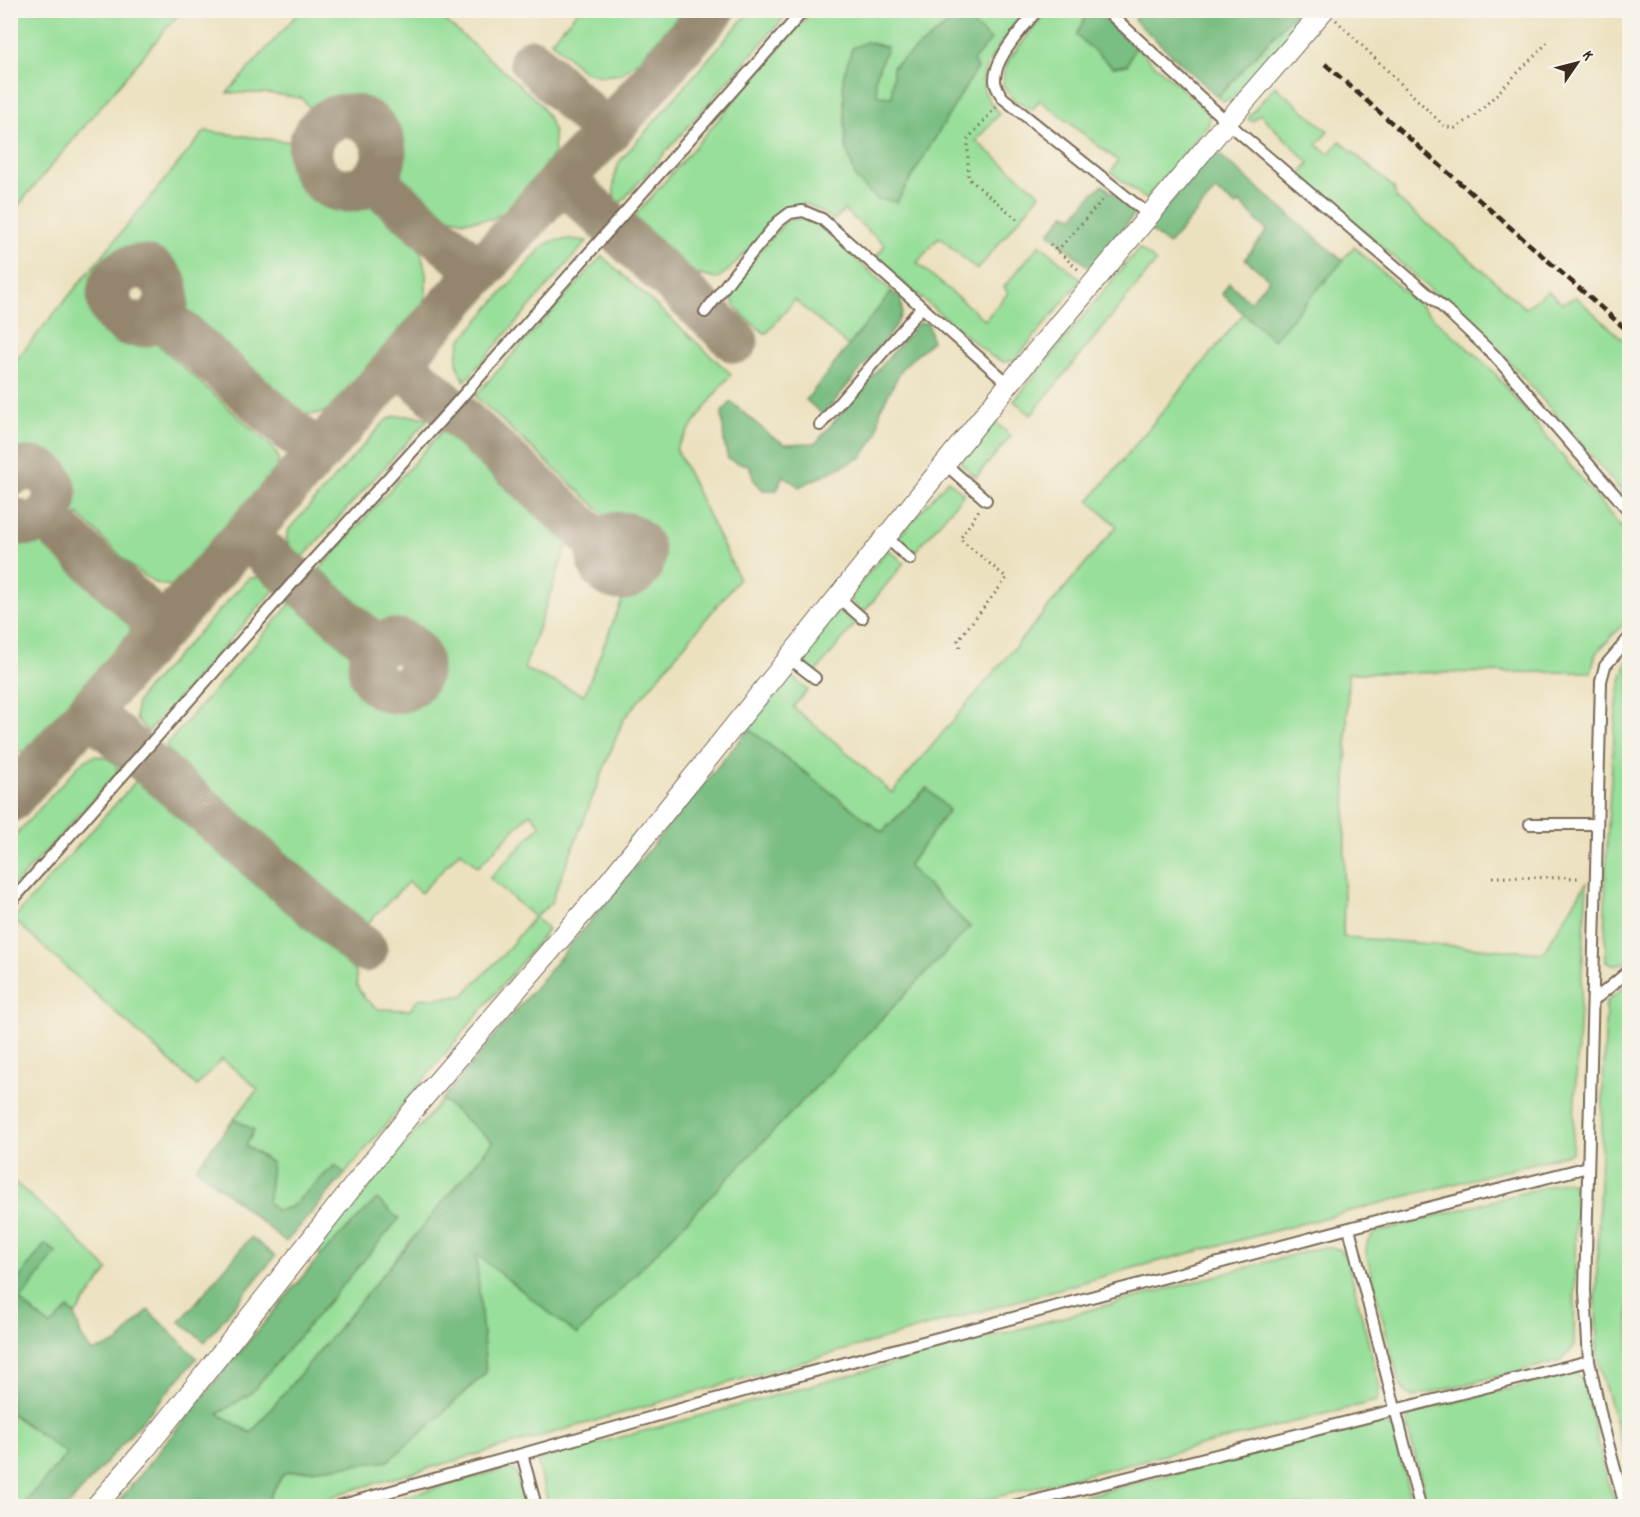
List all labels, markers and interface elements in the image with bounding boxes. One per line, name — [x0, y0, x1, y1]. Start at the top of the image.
north arrow — [1547, 33, 1607, 93]
text: K — [1576, 46, 1599, 66]

